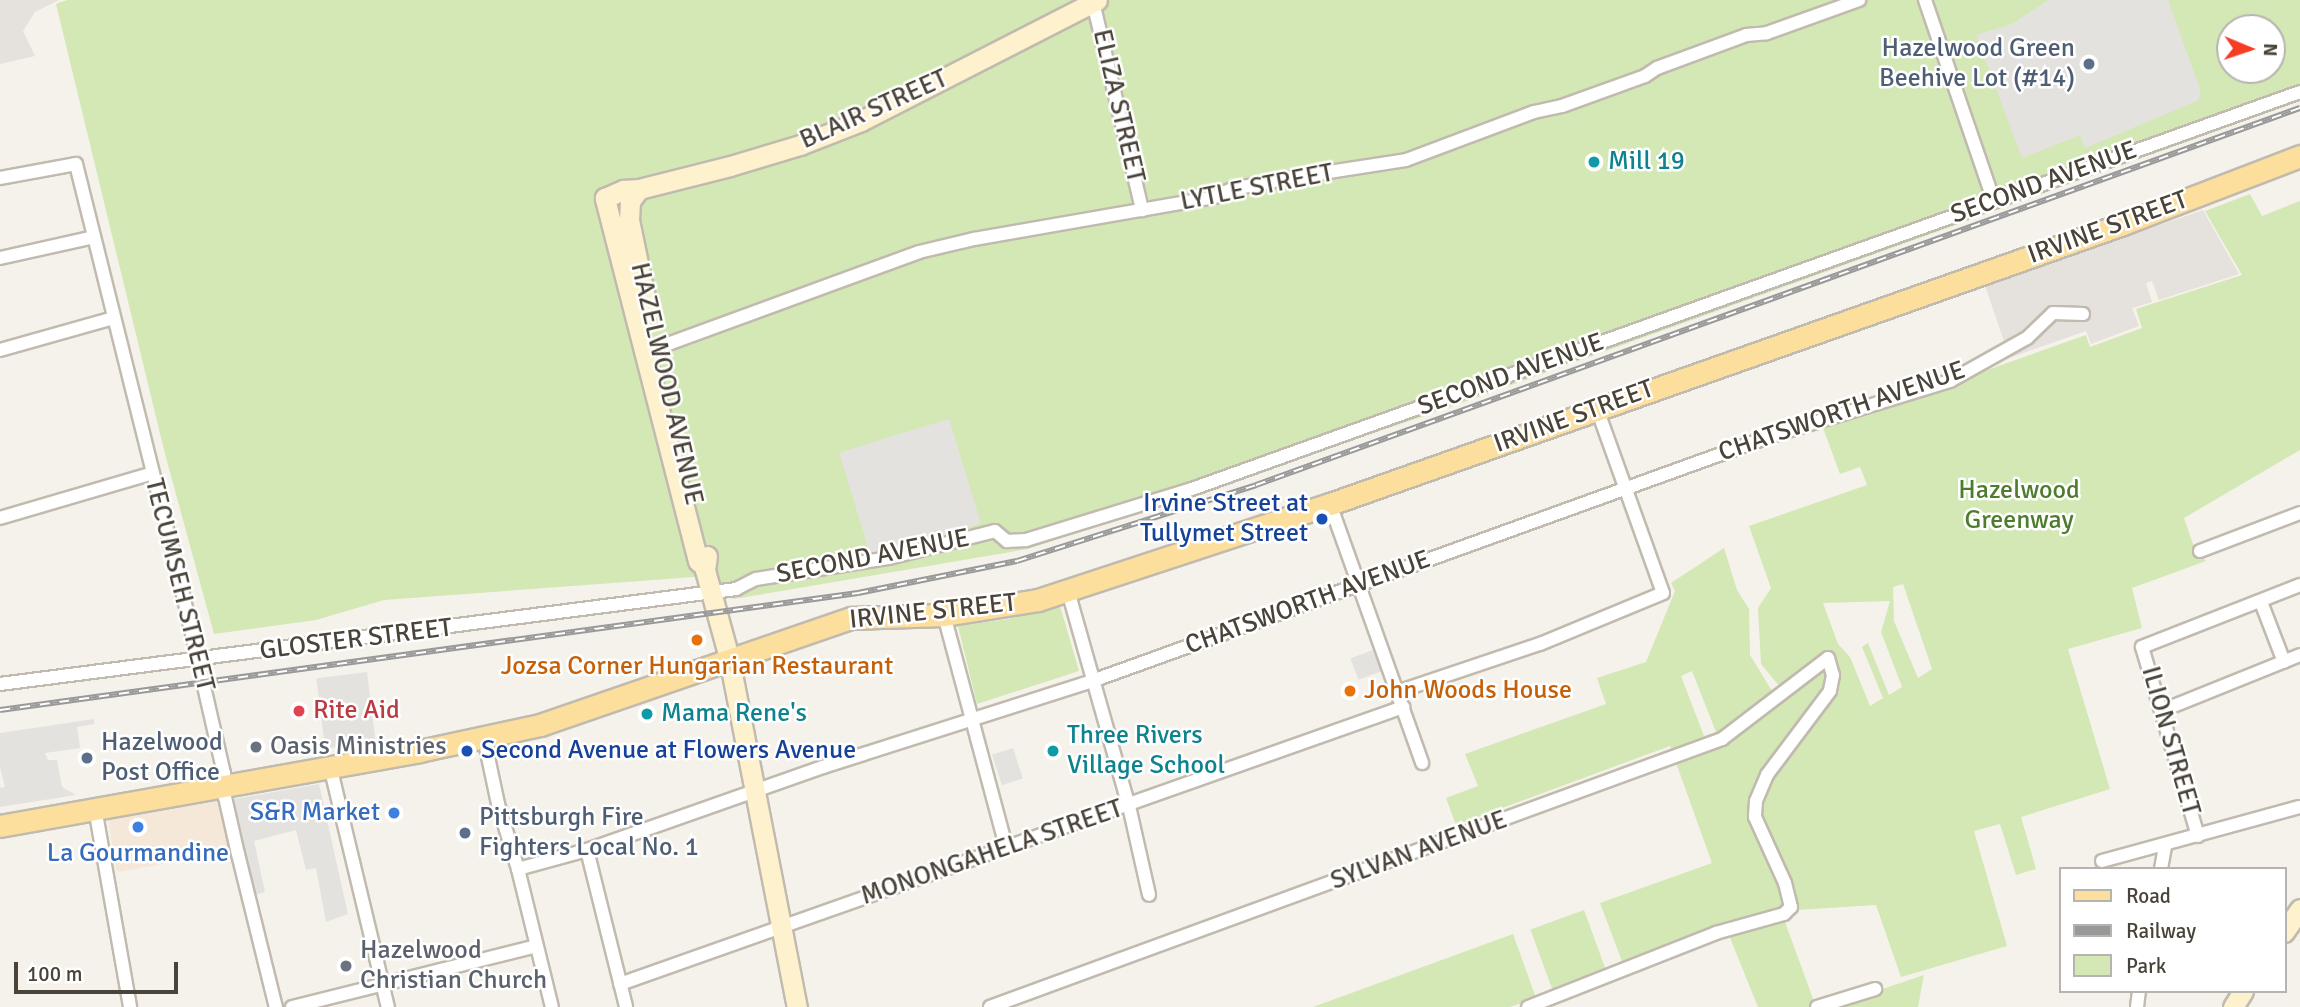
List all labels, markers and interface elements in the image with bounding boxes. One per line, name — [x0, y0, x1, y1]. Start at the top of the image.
north arrow — [2216, 14, 2286, 84]
street label: ELIZA STREET — [1085, 26, 1151, 186]
place label: Hazelwood Green Beehive Lot (#14) — [1879, 33, 2075, 94]
text: N — [2258, 43, 2282, 57]
marker: Hazelwood Green Beehive Lot (#14) — [2081, 56, 2097, 72]
street label: BLAIR STREET — [795, 64, 953, 156]
street label: SECOND AVENUE — [1947, 135, 2141, 231]
place label: Mill 19 — [1608, 146, 1685, 178]
marker: Mill 19 — [1586, 154, 1602, 170]
street label: LYTLE STREET — [1178, 158, 1336, 218]
street label: IRVINE STREET — [2024, 185, 2192, 271]
street label: HAZELWOOD AVENUE — [623, 260, 709, 508]
street label: SECOND AVENUE — [1414, 327, 1608, 423]
street label: CHATSWORTH AVENUE — [1715, 355, 1969, 469]
street label: IRVINE STREET — [1490, 374, 1658, 460]
street label: TECUMSEH STREET — [137, 475, 221, 695]
park label: Hazelwood Greenway — [1958, 475, 2080, 536]
place label: Irvine Street at Tullymet Street — [1140, 488, 1308, 550]
marker: Irvine Street at Tullymet Street — [1314, 511, 1330, 527]
street label: SECOND AVENUE — [774, 523, 972, 591]
street label: CHATSWORTH AVENUE — [1181, 544, 1435, 662]
street label: IRVINE STREET — [848, 588, 1018, 636]
street label: GLOSTER STREET — [258, 613, 454, 667]
marker: Jozsa Corner Hungarian Restaurant — [689, 632, 705, 648]
place label: Jozsa Corner Hungarian Restaurant — [501, 651, 893, 683]
street label: ILION STREET — [2134, 663, 2206, 819]
place label: John Woods House — [1364, 675, 1572, 707]
marker: John Woods House — [1342, 683, 1358, 699]
place label: Rite Aid — [313, 695, 400, 727]
place label: Mama Rene's — [661, 698, 807, 730]
marker: Rite Aid — [291, 703, 307, 719]
marker: Mama Rene's — [639, 706, 655, 722]
place label: Three Rivers Village School — [1067, 720, 1225, 782]
place label: Hazelwood Post Office — [101, 727, 223, 788]
place label: Oasis Ministries — [270, 731, 447, 763]
place label: Second Avenue at Flowers Avenue — [481, 735, 856, 767]
marker: Oasis Ministries — [248, 739, 264, 755]
marker: Second Avenue at Flowers Avenue — [459, 743, 475, 759]
marker: Three Rivers Village School — [1045, 743, 1061, 759]
marker: Hazelwood Post Office — [79, 750, 95, 766]
street label: MONONGAHELA STREET — [857, 794, 1127, 912]
place label: S&R Market — [250, 797, 380, 829]
place label: Pittsburgh Fire Fighters Local No. 1 — [479, 802, 699, 864]
marker: S&R Market — [386, 805, 402, 821]
street label: SYLVAN AVENUE — [1327, 805, 1511, 897]
marker: La Gourmandine — [130, 819, 146, 835]
marker: Pittsburgh Fire Fighters Local No. 1 — [457, 825, 473, 841]
place label: La Gourmandine — [47, 838, 229, 870]
legend — [2058, 867, 2286, 993]
text: Road — [2126, 883, 2171, 909]
text: Railway — [2126, 918, 2196, 944]
place label: Hazelwood Christian Church — [360, 935, 547, 996]
scale bar — [18, 948, 182, 992]
text: Park — [2126, 953, 2166, 979]
marker: Hazelwood Christian Church — [338, 958, 354, 974]
text: 100 m — [27, 961, 82, 987]

